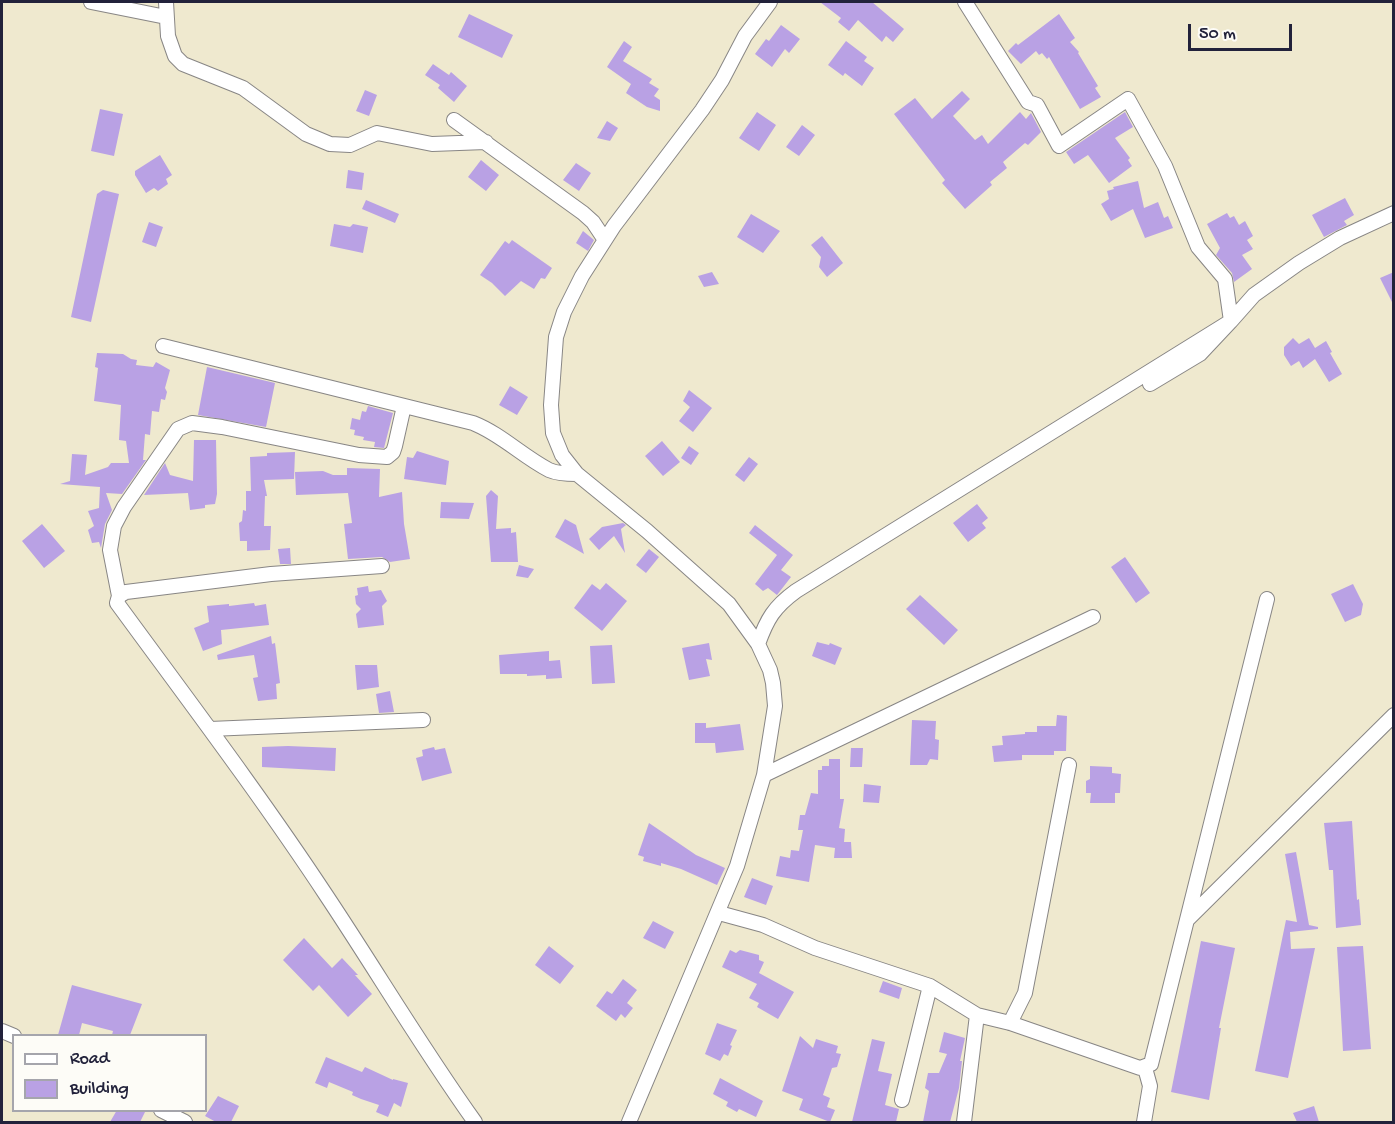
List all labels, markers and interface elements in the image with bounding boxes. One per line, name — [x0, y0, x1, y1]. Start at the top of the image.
scale bar — [1191, 12, 1294, 50]
text: 50 m — [1199, 24, 1236, 45]
legend — [12, 1034, 207, 1112]
text: Road — [70, 1049, 109, 1070]
text: Building — [70, 1079, 129, 1100]

